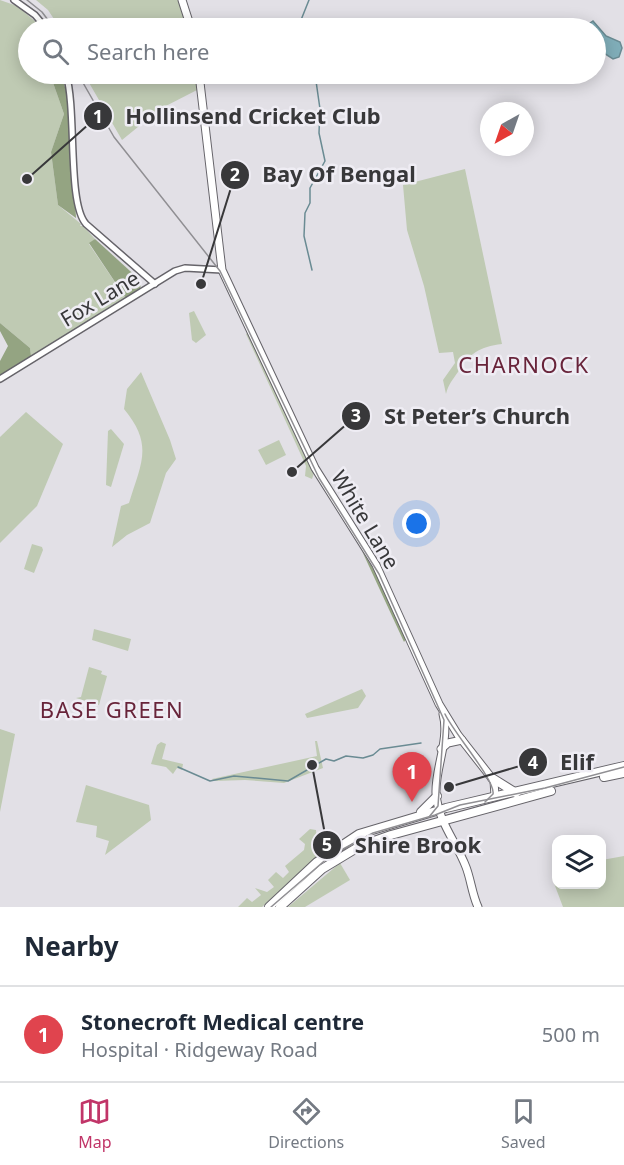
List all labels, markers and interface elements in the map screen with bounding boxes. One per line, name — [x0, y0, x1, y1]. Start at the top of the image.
search box — [18, 18, 606, 84]
icon: search — [39, 35, 72, 68]
text: Search here — [87, 36, 209, 66]
callout: Hollinsend Cricket Club — [83, 96, 393, 136]
text: Hollinsend Cricket Club — [125, 100, 381, 130]
north arrow — [480, 102, 534, 156]
text: 1 — [93, 104, 103, 128]
callout: Bay Of Bengal — [220, 155, 427, 195]
text: Bay Of Bengal — [262, 158, 416, 188]
text: 2 — [230, 162, 240, 186]
street label: Fox Lane — [55, 264, 144, 333]
district label: CHARNOCK — [458, 349, 590, 379]
callout: St Peter’s Church — [341, 396, 582, 436]
text: St Peter’s Church — [384, 400, 570, 430]
text: 3 — [351, 403, 361, 427]
street label: White Lane — [325, 465, 406, 574]
your location — [402, 509, 431, 538]
district label: BASE GREEN — [40, 694, 184, 724]
callout: Elif — [518, 742, 606, 782]
text: Elif — [560, 746, 595, 776]
text: 4 — [528, 750, 538, 774]
pin: 1 — [392, 752, 432, 802]
callout: Shire Brook — [312, 825, 493, 865]
text: Shire Brook — [355, 829, 482, 859]
text: 5 — [322, 832, 332, 856]
map controls — [552, 835, 606, 889]
button: layers — [552, 835, 606, 889]
text: Nearby — [24, 928, 119, 964]
text: Stonecroft Medical centre — [81, 1006, 364, 1036]
text: 1 — [38, 1021, 49, 1048]
text: 500 m — [542, 1021, 600, 1048]
text: Hospital · Ridgeway Road — [81, 1036, 318, 1063]
tab: Map — [78, 1095, 112, 1153]
tab: Directions — [268, 1095, 344, 1153]
tab: Saved — [501, 1095, 546, 1153]

